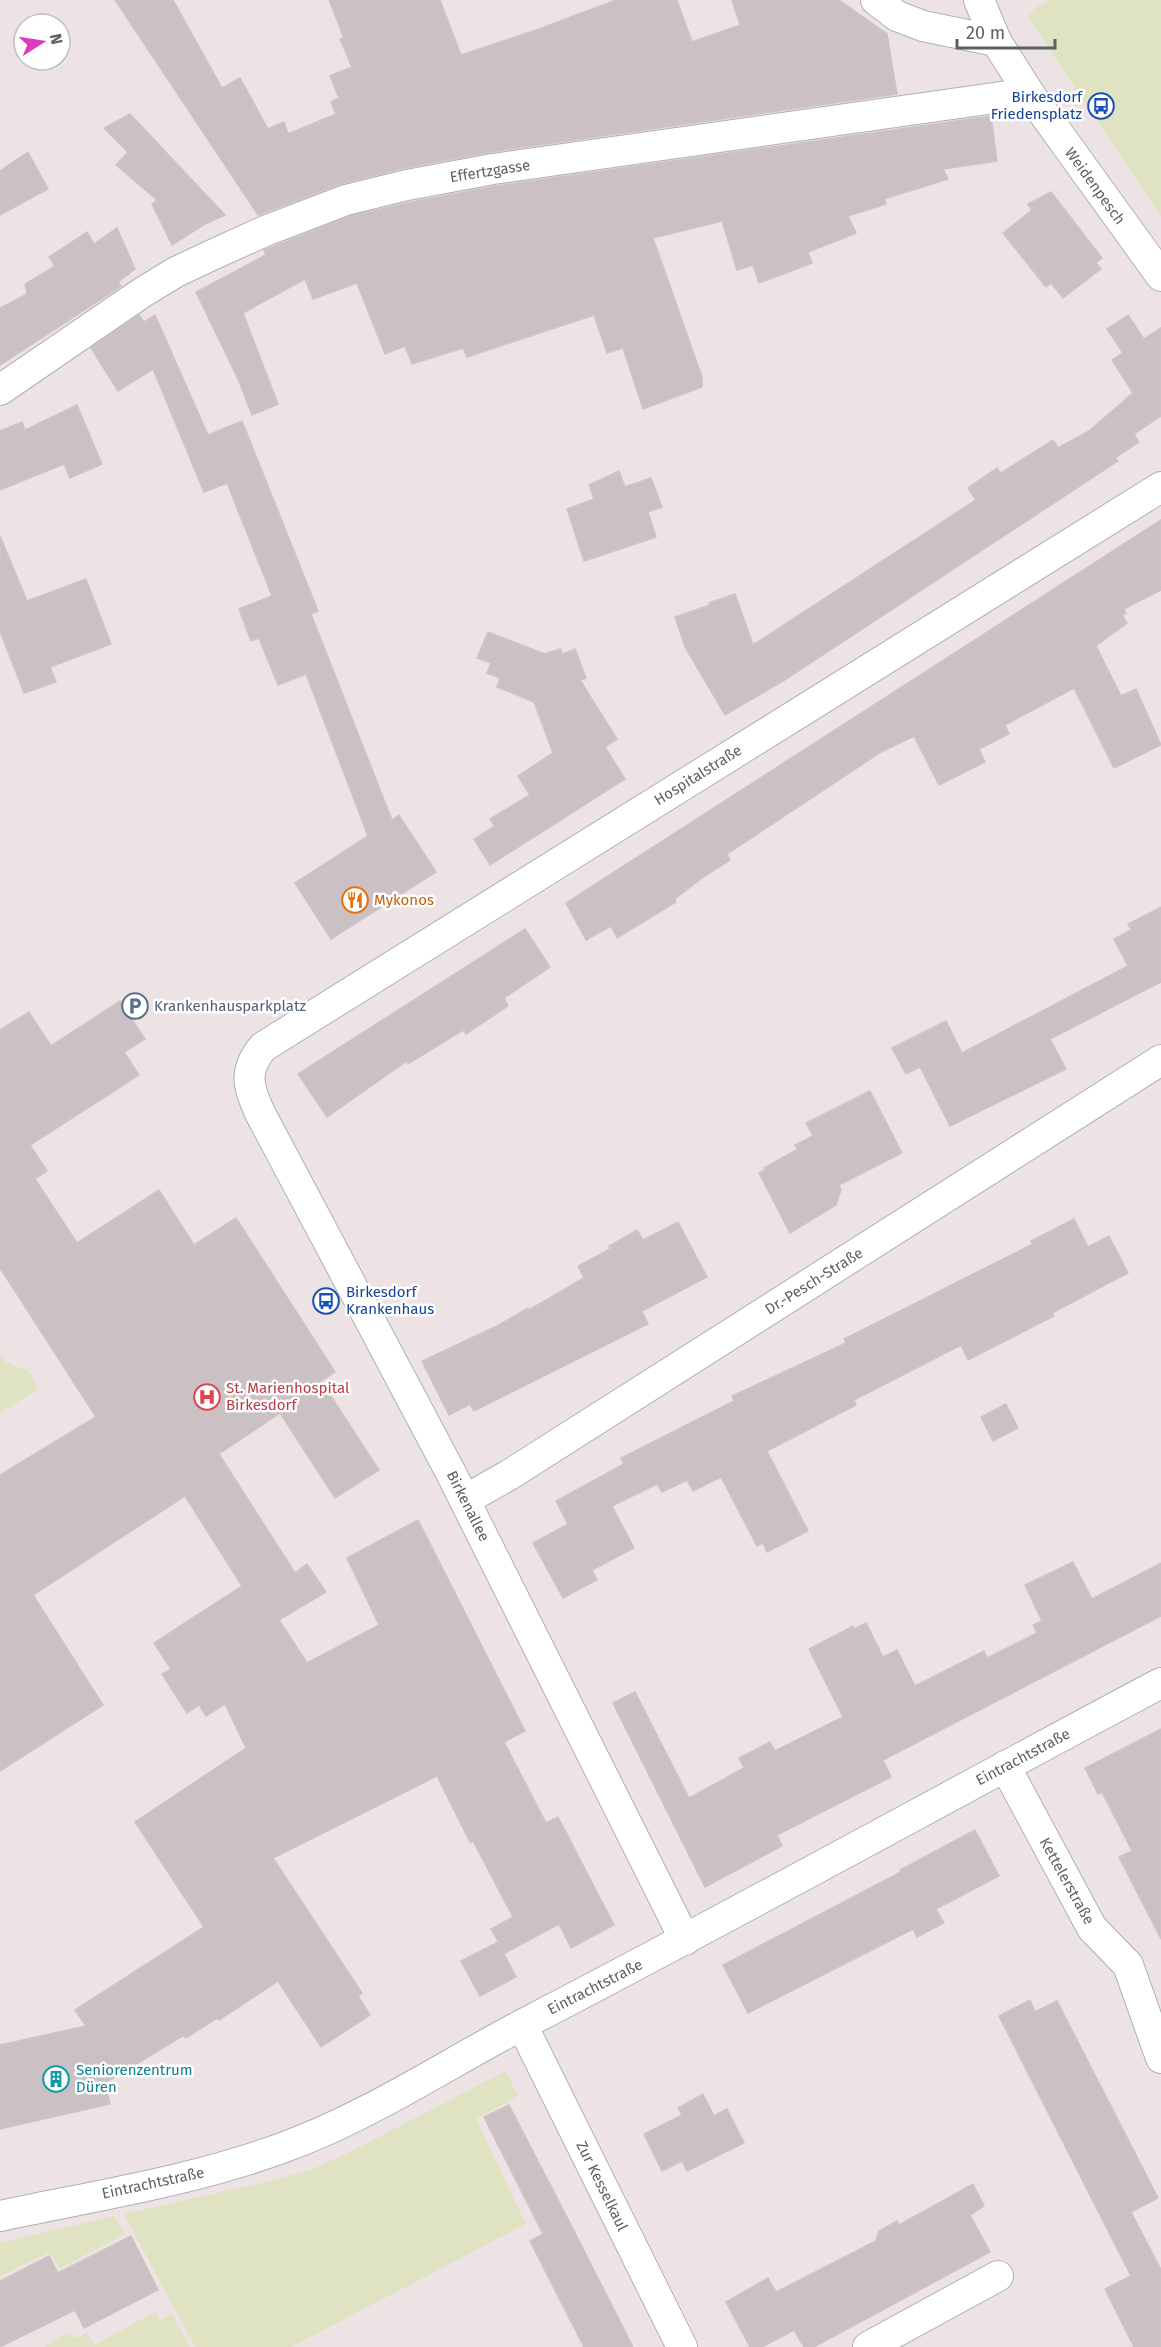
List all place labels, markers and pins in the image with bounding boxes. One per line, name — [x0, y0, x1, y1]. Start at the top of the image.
place label: Birkesdorf Friedensplatz — [991, 88, 1083, 123]
bus stop icon: Birkesdorf Friedensplatz — [1086, 91, 1116, 121]
restaurant icon: Mykonos — [340, 885, 370, 915]
place label: Mykonos — [374, 891, 434, 909]
parking icon: Krankenhausparkplatz — [120, 991, 150, 1021]
place label: Krankenhausparkplatz — [154, 997, 306, 1015]
place label: Birkesdorf Krankenhaus — [346, 1283, 434, 1318]
bus stop icon: Birkesdorf Krankenhaus — [311, 1286, 341, 1316]
place label: St. Marienhospital Birkesdorf — [226, 1379, 350, 1414]
hospital icon: St. Marienhospital Birkesdorf — [192, 1382, 222, 1412]
place label: Seniorenzentrum Düren — [76, 2061, 193, 2096]
building icon: Seniorenzentrum Düren — [41, 2064, 71, 2094]

